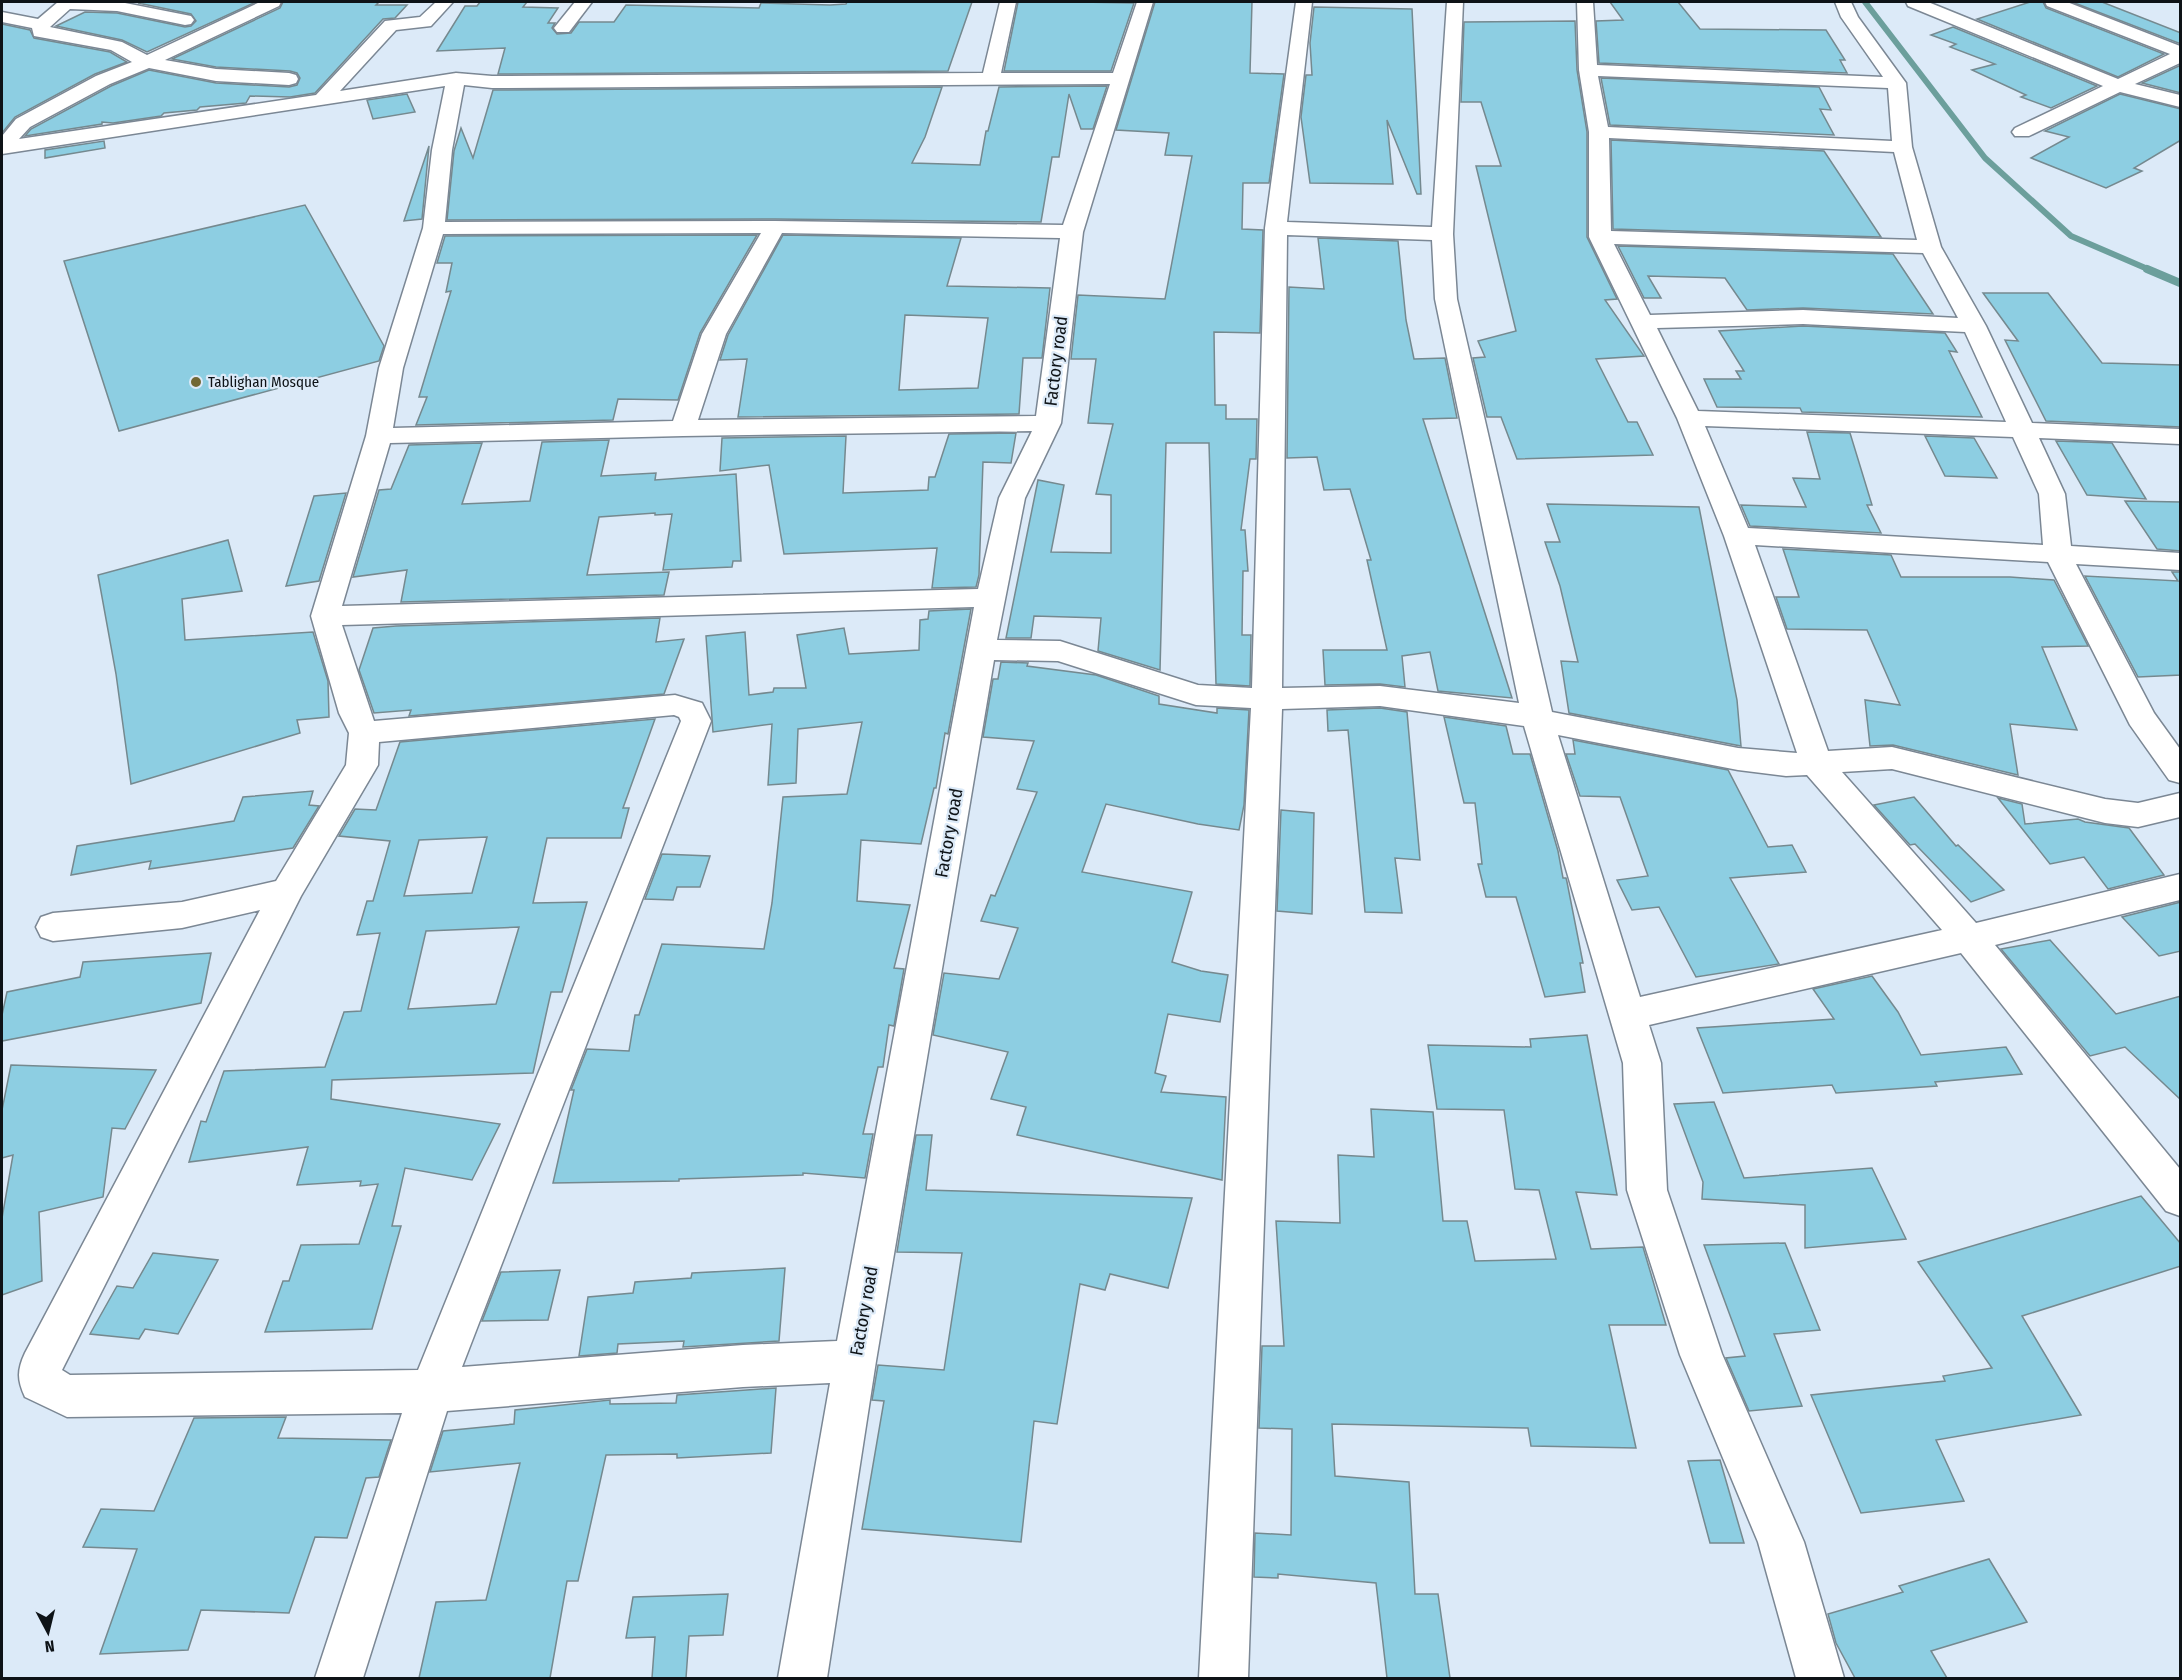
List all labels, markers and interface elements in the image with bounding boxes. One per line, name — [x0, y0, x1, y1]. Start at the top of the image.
street label: Factory road — [1040, 315, 1072, 407]
place label: Tablighan Mosque — [208, 373, 319, 391]
marker: Tablighan Mosque — [189, 375, 203, 389]
street label: Factory road — [930, 787, 968, 879]
street label: Factory road — [845, 1265, 883, 1357]
north arrow — [18, 1602, 78, 1662]
text: N — [44, 1636, 56, 1656]

